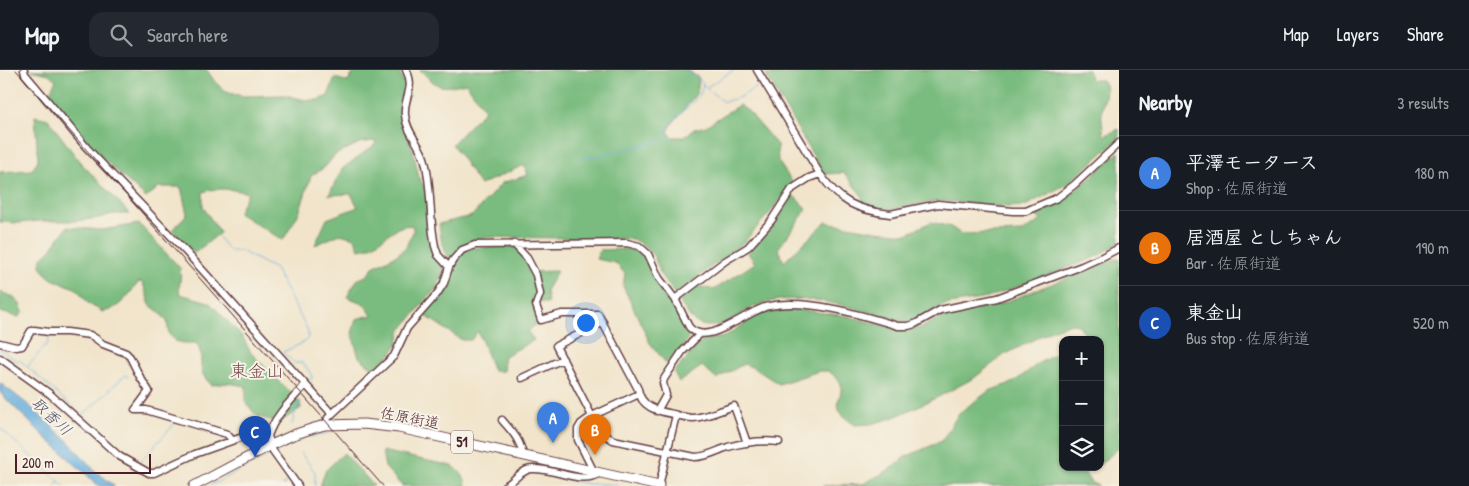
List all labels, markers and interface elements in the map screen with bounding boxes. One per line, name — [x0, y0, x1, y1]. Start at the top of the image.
search box — [89, 12, 439, 57]
text: Map — [25, 19, 59, 51]
icon: search — [107, 21, 135, 49]
text: Search here — [147, 22, 228, 48]
text: Map — [1283, 22, 1309, 47]
text: Layers — [1337, 22, 1379, 47]
text: Share — [1407, 22, 1444, 47]
text: Nearby — [1139, 88, 1192, 117]
text: 3 results — [1397, 92, 1449, 114]
text: 平澤モータース — [1186, 149, 1318, 175]
text: A — [1151, 162, 1159, 184]
text: 180 m — [1415, 162, 1449, 184]
text: Shop · 佐原街道 — [1186, 177, 1288, 199]
text: 居酒屋 としちゃん — [1186, 224, 1342, 250]
text: B — [1151, 237, 1159, 259]
text: 190 m — [1416, 237, 1449, 259]
text: Bar · 佐原街道 — [1186, 252, 1281, 274]
text: 東金山 — [1186, 299, 1243, 325]
your location — [573, 310, 599, 336]
text: C — [1151, 312, 1159, 334]
text: 520 m — [1413, 312, 1449, 334]
text: Bus stop · 佐原街道 — [1186, 327, 1310, 349]
map controls — [1059, 336, 1104, 471]
button: + — [1059, 336, 1104, 381]
district label: 東金山 — [230, 358, 284, 383]
button: − — [1059, 381, 1104, 426]
water label: 取香川 — [27, 392, 77, 440]
street label: 佐原街道 — [379, 401, 442, 434]
pin: A — [537, 402, 569, 443]
pin: B — [579, 414, 611, 455]
pin: C — [239, 416, 271, 457]
button: layers — [1059, 426, 1104, 471]
road number: 51 — [451, 431, 473, 454]
scale bar — [15, 451, 151, 474]
text: 200 m — [22, 453, 54, 472]

